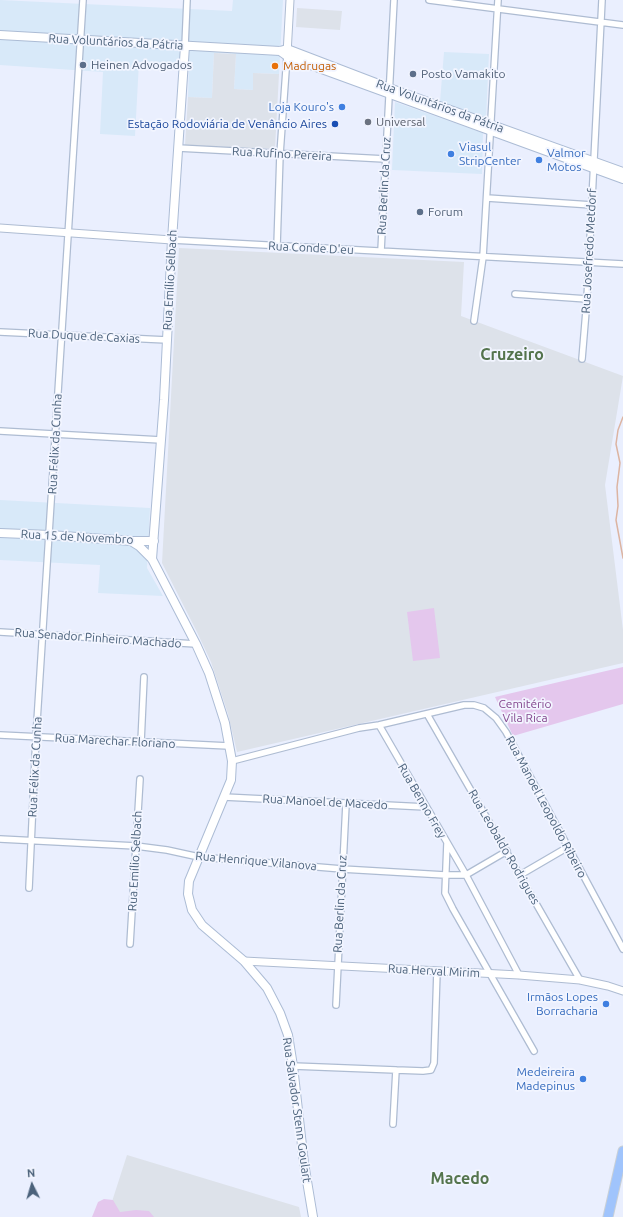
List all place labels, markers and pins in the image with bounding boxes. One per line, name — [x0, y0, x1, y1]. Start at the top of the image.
place label: Heinen Advogados — [91, 58, 192, 72]
place label: Madrugas — [283, 59, 336, 73]
marker: Heinen Advogados — [78, 60, 88, 70]
marker: Madrugas — [270, 61, 280, 71]
place label: Posto Vamakito — [421, 67, 506, 81]
marker: Posto Vamakito — [408, 69, 418, 79]
place label: Loja Kouro's — [269, 100, 334, 114]
marker: Loja Kouro's — [337, 102, 347, 112]
place label: Universal — [376, 115, 425, 129]
place label: Estação Rodoviária de Venâncio Aires — [127, 117, 327, 131]
marker: Universal — [363, 117, 373, 127]
marker: Estação Rodoviária de Venâncio Aires — [330, 119, 340, 129]
place label: Viasul StripCenter — [459, 140, 521, 168]
place label: Valmor Motos — [547, 146, 586, 174]
marker: Viasul StripCenter — [446, 149, 456, 159]
marker: Valmor Motos — [534, 155, 544, 165]
place label: Forum — [428, 205, 463, 219]
marker: Forum — [415, 207, 425, 217]
place label: Irmãos Lopes Borracharia — [527, 990, 598, 1018]
marker: Irmãos Lopes Borracharia — [601, 999, 611, 1009]
place label: Medeireira Madepinus — [516, 1065, 575, 1093]
marker: Medeireira Madepinus — [578, 1074, 588, 1084]

